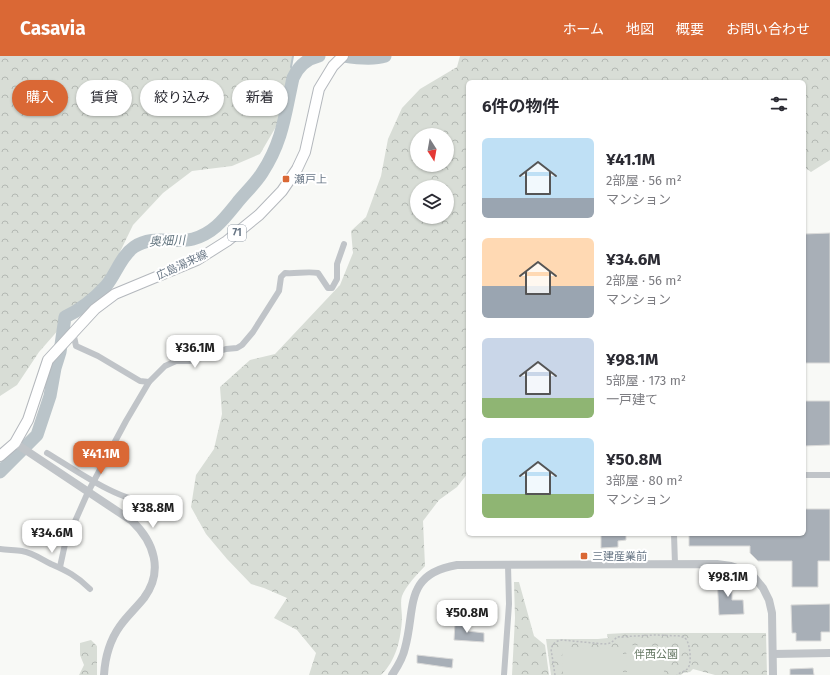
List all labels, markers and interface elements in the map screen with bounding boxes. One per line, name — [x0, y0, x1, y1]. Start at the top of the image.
text: Casavia — [20, 17, 86, 40]
text: ホーム — [562, 21, 604, 38]
text: 地図 — [626, 21, 654, 38]
text: 概要 — [676, 21, 704, 38]
text: お問い合わせ — [726, 21, 810, 38]
chip: 購入 — [12, 80, 68, 116]
chip: 賃貸 — [76, 80, 132, 116]
chip: 絞り込み — [140, 80, 224, 116]
chip: 新着 — [232, 80, 288, 116]
icon: filters — [768, 93, 790, 115]
text: 6件の物件 — [482, 96, 560, 117]
north arrow — [410, 128, 454, 172]
map controls — [410, 128, 454, 224]
text: ¥41.1M — [606, 149, 655, 170]
icon: home — [514, 154, 562, 202]
place label: 瀬戸上 — [294, 173, 327, 186]
text: 2部屋 · 56 m² — [606, 173, 682, 188]
marker: 瀬戸上 — [281, 174, 291, 184]
button: layers — [410, 180, 454, 224]
text: マンション — [606, 192, 671, 207]
road number: 71 — [228, 225, 246, 241]
water label: 奥畑川 — [149, 233, 187, 249]
street label: 広島湯来線 — [154, 247, 210, 283]
text: ¥34.6M — [606, 249, 661, 270]
icon: home — [514, 254, 562, 302]
text: 2部屋 · 56 m² — [606, 273, 682, 288]
text: マンション — [606, 292, 671, 307]
pin: ¥36.1M — [162, 335, 228, 369]
text: ¥36.1M — [175, 340, 215, 355]
text: ¥98.1M — [606, 349, 658, 370]
icon: home — [514, 354, 562, 402]
text: 5部屋 · 173 m² — [606, 373, 686, 388]
text: 一戸建て — [606, 392, 658, 407]
pin: ¥41.1M — [68, 441, 134, 475]
text: ¥41.1M — [82, 446, 120, 461]
text: ¥50.8M — [606, 449, 662, 470]
icon: home — [514, 454, 562, 502]
text: 3部屋 · 80 m² — [606, 473, 683, 488]
text: マンション — [606, 492, 671, 507]
pin: ¥38.8M — [120, 495, 186, 529]
text: ¥38.8M — [132, 500, 174, 515]
pin: ¥34.6M — [19, 520, 85, 554]
text: ¥34.6M — [31, 525, 73, 540]
place label: 三建産業前 — [592, 550, 647, 563]
marker: 三建産業前 — [579, 551, 589, 561]
pin: ¥98.1M — [695, 564, 761, 598]
text: ¥98.1M — [708, 569, 748, 584]
pin: ¥50.8M — [434, 600, 500, 634]
text: ¥50.8M — [446, 605, 488, 620]
park label: 伴西公園 — [634, 648, 678, 661]

